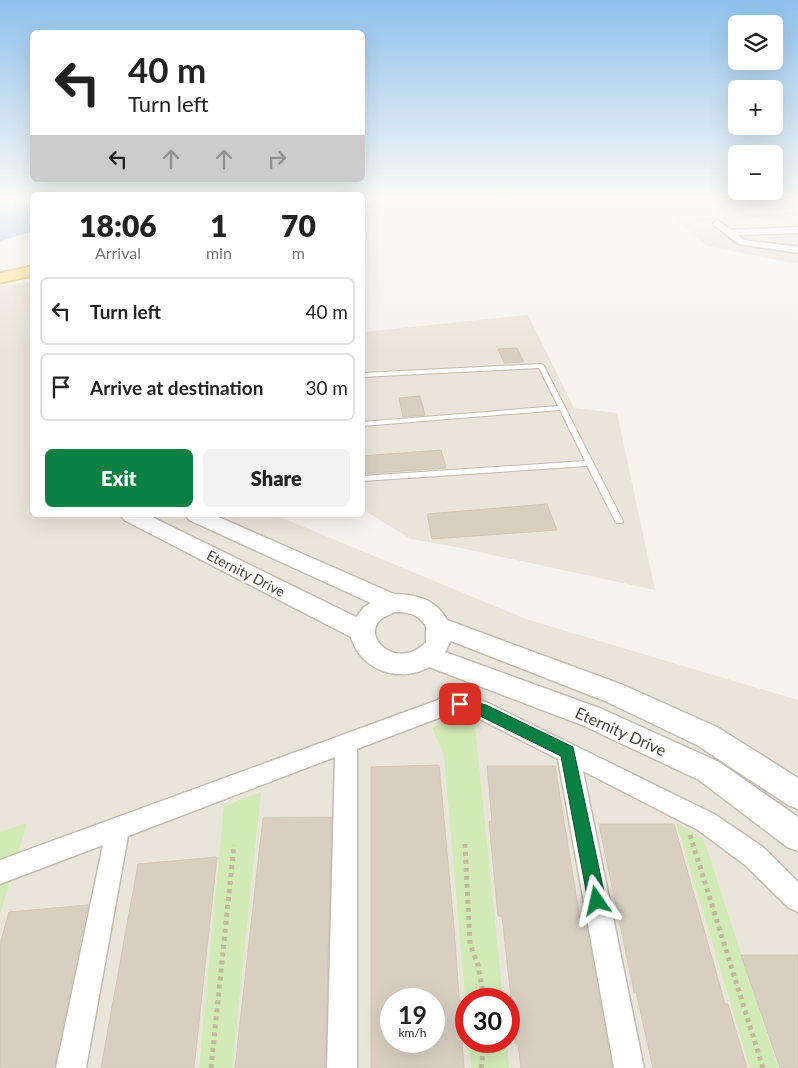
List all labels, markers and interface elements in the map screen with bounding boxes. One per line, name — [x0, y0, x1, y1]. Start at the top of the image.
map controls — [728, 15, 783, 200]
button: layers — [728, 15, 783, 70]
text: 40 m — [128, 48, 206, 90]
icon: left — [45, 50, 110, 115]
button: + — [728, 80, 783, 135]
text: Turn left — [128, 90, 209, 117]
icon: left — [104, 145, 132, 173]
icon: ahead — [157, 145, 185, 173]
icon: ahead — [210, 145, 238, 173]
icon: right — [263, 145, 291, 173]
button: − — [728, 145, 783, 200]
text: 18:06 — [79, 207, 157, 243]
text: 1 — [210, 207, 228, 243]
text: 70 — [281, 207, 316, 243]
text: Arrival — [95, 243, 141, 262]
text: min — [206, 243, 232, 262]
text: m — [292, 243, 305, 262]
icon: left — [47, 297, 75, 325]
text: Turn left — [90, 300, 161, 323]
text: 40 m — [305, 300, 348, 323]
icon: arrive — [47, 373, 75, 401]
text: Arrive at destination — [90, 376, 263, 399]
text: 30 m — [305, 376, 348, 399]
button: Exit — [45, 449, 193, 507]
button: Share — [203, 449, 350, 507]
street label: Eternity Drive — [204, 546, 288, 600]
pin — [439, 683, 481, 725]
icon: arrive — [446, 690, 474, 718]
street label: Eternity Drive — [573, 702, 669, 760]
position arrow — [570, 874, 622, 926]
speed limit sign: 30 — [455, 988, 520, 1053]
text: 19 — [398, 999, 427, 1029]
text: km/h — [398, 1025, 427, 1040]

